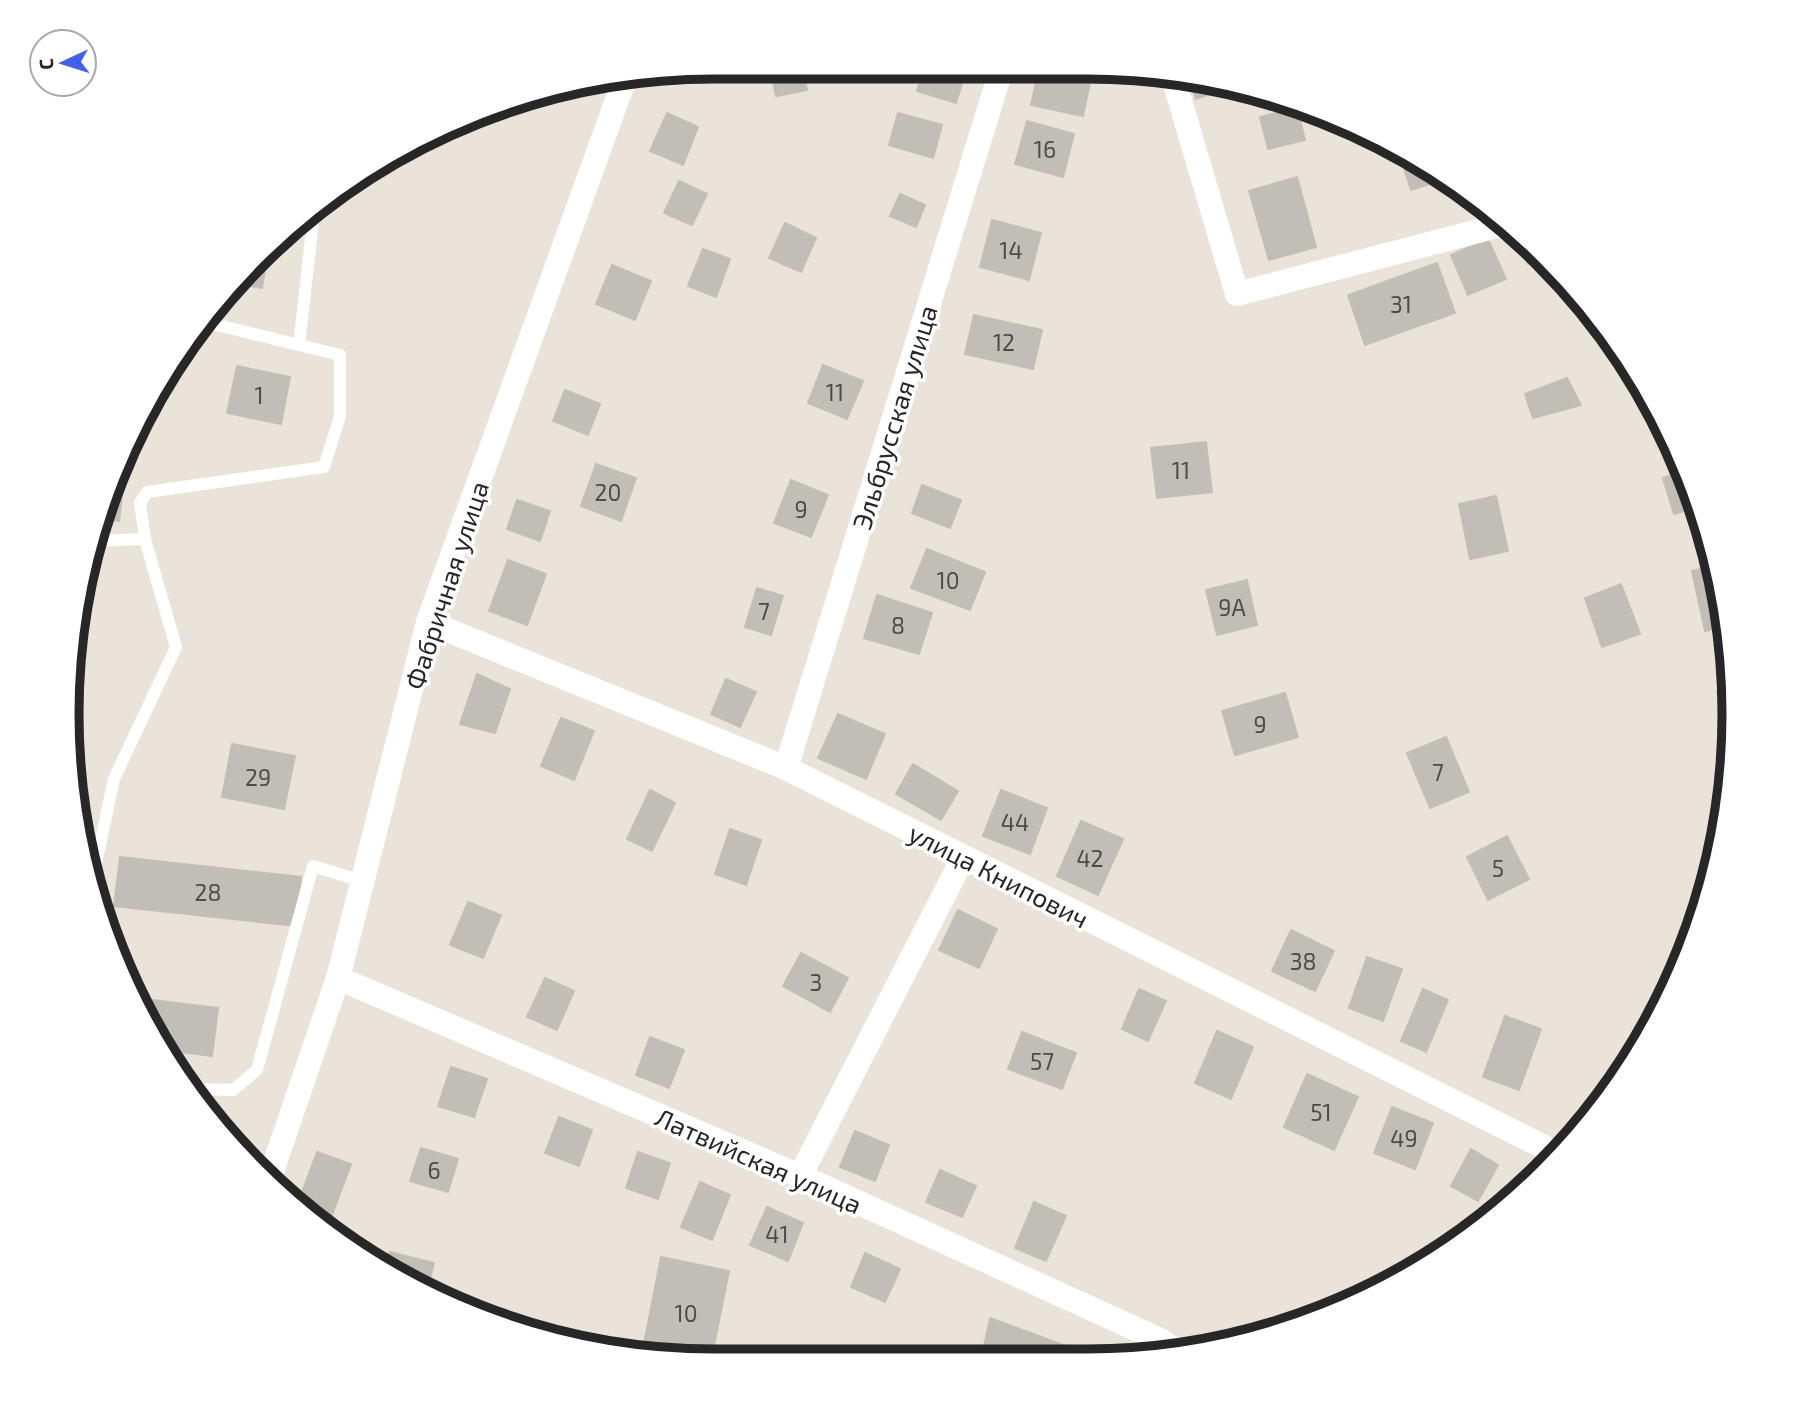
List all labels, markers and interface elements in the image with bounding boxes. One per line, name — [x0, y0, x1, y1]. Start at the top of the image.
north arrow — [28, 28, 98, 98]
text: С — [34, 58, 57, 71]
house number: 16 — [1034, 135, 1056, 163]
house number: 14 — [999, 236, 1023, 264]
house number: 31 — [1390, 290, 1412, 318]
street label: Эльбрусская улица — [845, 301, 944, 533]
house number: 12 — [993, 328, 1015, 356]
house number: 11 — [826, 378, 844, 406]
house number: 1 — [254, 381, 264, 409]
house number: 11 — [1172, 456, 1190, 484]
street label: Фабричная улица — [398, 477, 495, 693]
house number: 20 — [595, 478, 621, 506]
house number: 9 — [794, 495, 808, 523]
house number: 10 — [936, 566, 960, 594]
house number: 9А — [1218, 593, 1246, 621]
house number: 7 — [758, 597, 770, 625]
house number: 8 — [891, 611, 905, 639]
house number: 9 — [1253, 710, 1267, 738]
house number: 7 — [1432, 758, 1444, 786]
house number: 29 — [245, 763, 271, 791]
house number: 44 — [1001, 808, 1029, 836]
street label: улица Книпович — [903, 816, 1094, 935]
house number: 42 — [1076, 844, 1104, 872]
house number: 5 — [1492, 854, 1504, 882]
house number: 28 — [195, 878, 221, 906]
house number: 38 — [1290, 947, 1316, 975]
house number: 3 — [810, 968, 822, 996]
house number: 57 — [1030, 1047, 1054, 1075]
house number: 51 — [1310, 1098, 1332, 1126]
street label: Латвийская улица — [651, 1101, 867, 1220]
house number: 49 — [1390, 1124, 1418, 1152]
house number: 6 — [427, 1156, 441, 1184]
house number: 41 — [765, 1220, 789, 1248]
house number: 10 — [674, 1299, 698, 1327]

